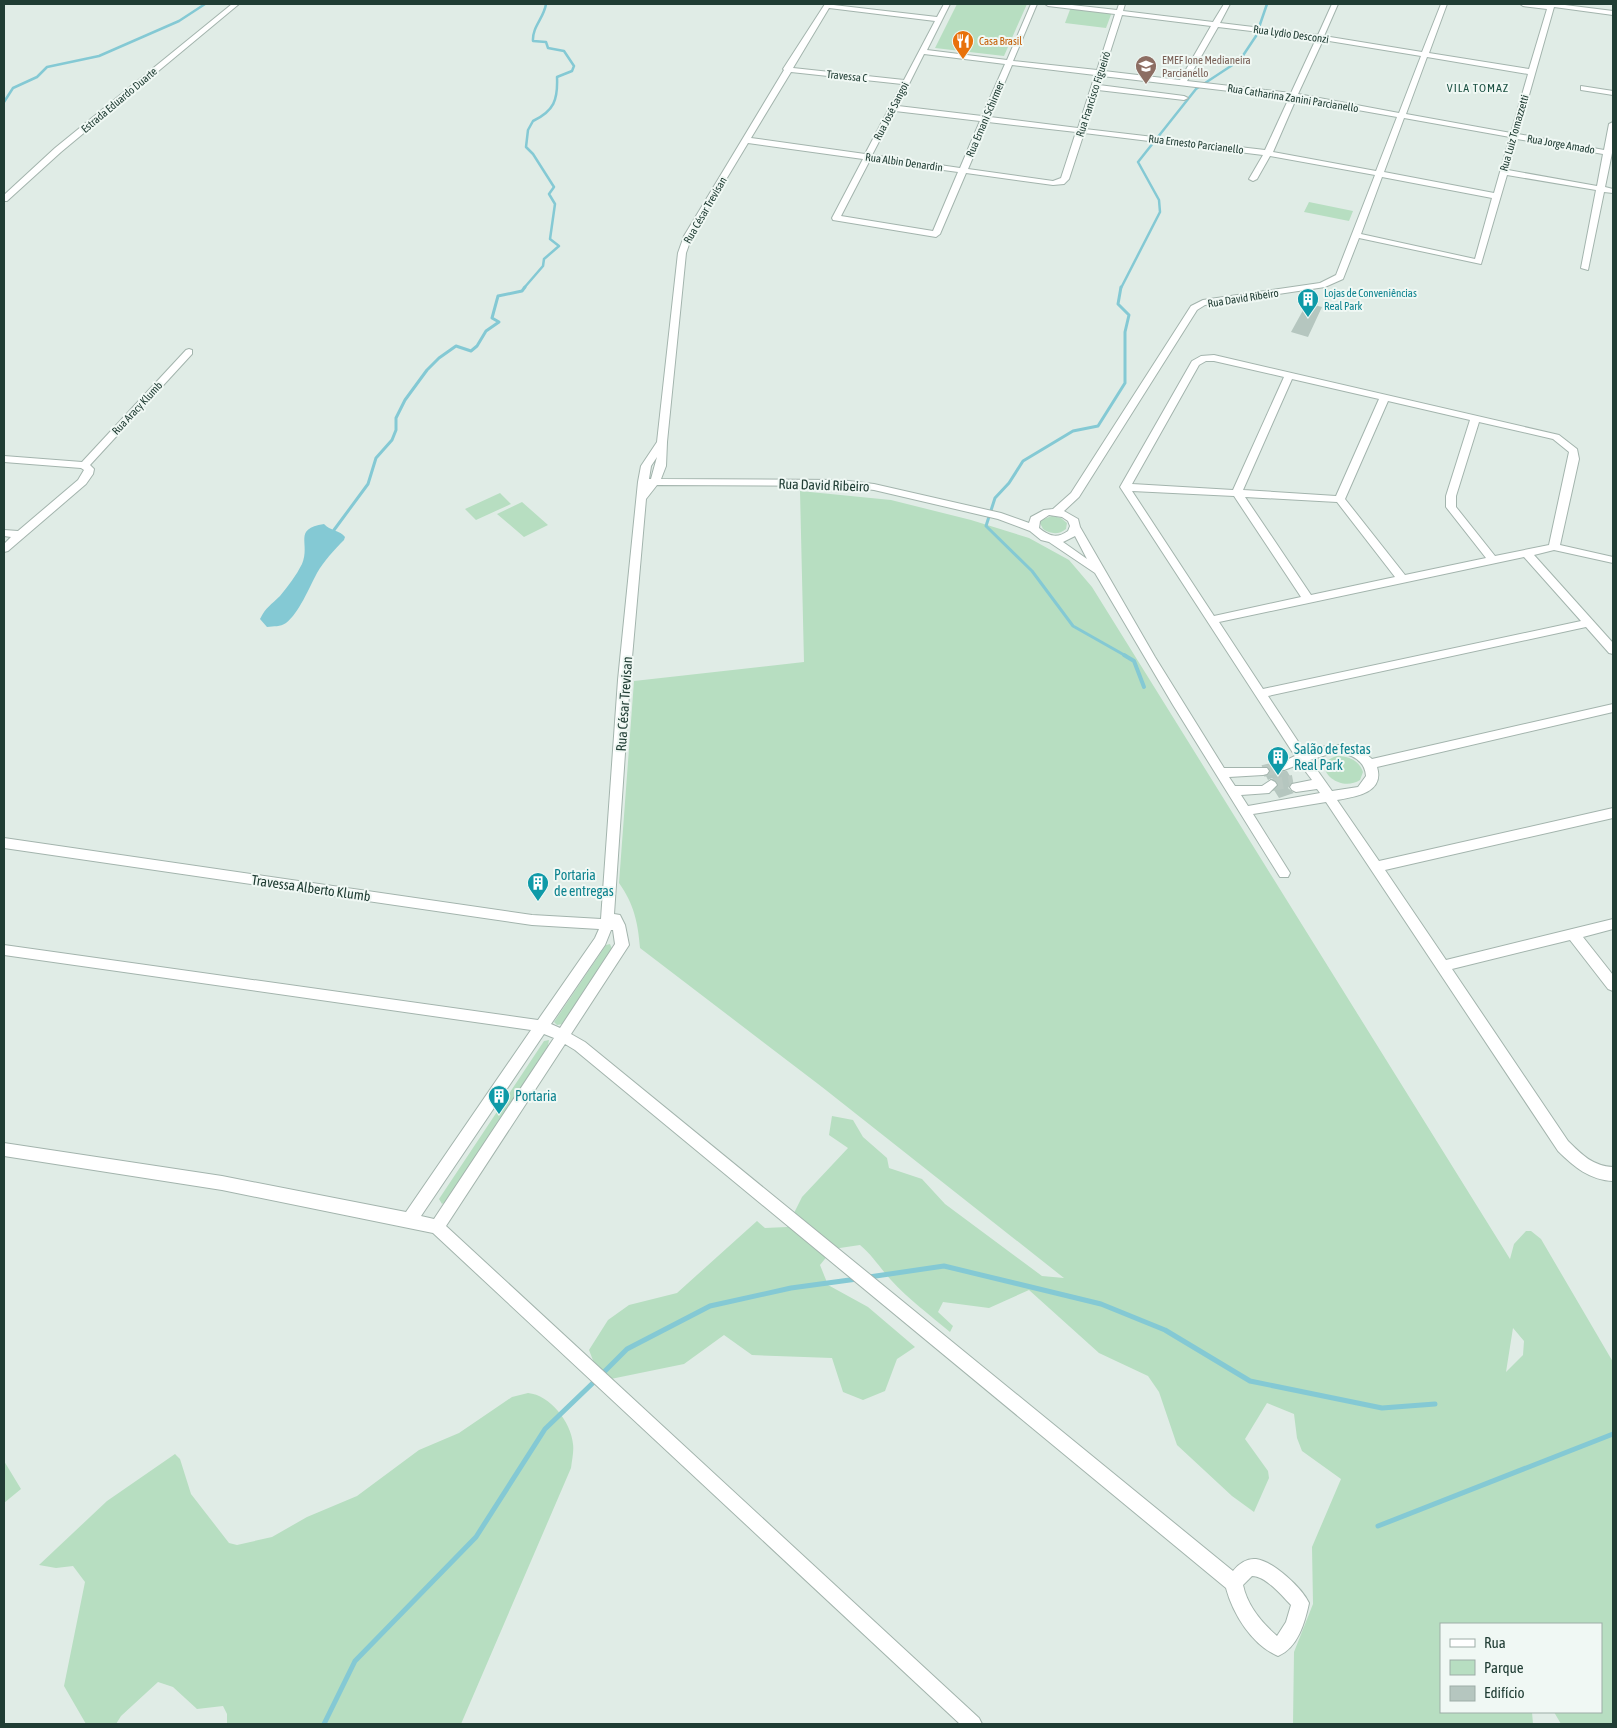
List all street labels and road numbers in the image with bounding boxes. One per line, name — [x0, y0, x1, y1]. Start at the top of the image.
street label: Rua Lydio Desconzi — [1252, 23, 1330, 45]
street label: Rua Francisco Figueiró — [1073, 50, 1113, 138]
street label: Estrada Eduardo Duarte — [79, 65, 159, 135]
street label: Travessa C — [826, 68, 868, 84]
street label: Rua Ernani Schirmer — [964, 79, 1007, 159]
street label: Rua José Sangoi — [871, 80, 911, 142]
street label: Rua Catharina Zanini Parcianello — [1227, 82, 1359, 114]
street label: Rua Luiz Tomazzetti — [1497, 93, 1531, 173]
street label: Rua Ernesto Parcianello — [1148, 132, 1244, 156]
street label: Rua Jorge Amado — [1526, 132, 1596, 156]
street label: Rua Albin Denardin — [864, 151, 944, 173]
street label: Rua César Trevisan — [681, 175, 729, 245]
street label: Rua David Ribeiro — [1207, 286, 1279, 310]
street label: Rua Aracy Klumb — [109, 379, 165, 437]
street label: Rua David Ribeiro — [778, 475, 870, 495]
street label: Rua César Trevisan — [613, 656, 635, 752]
street label: Travessa Alberto Klumb — [250, 872, 372, 904]

